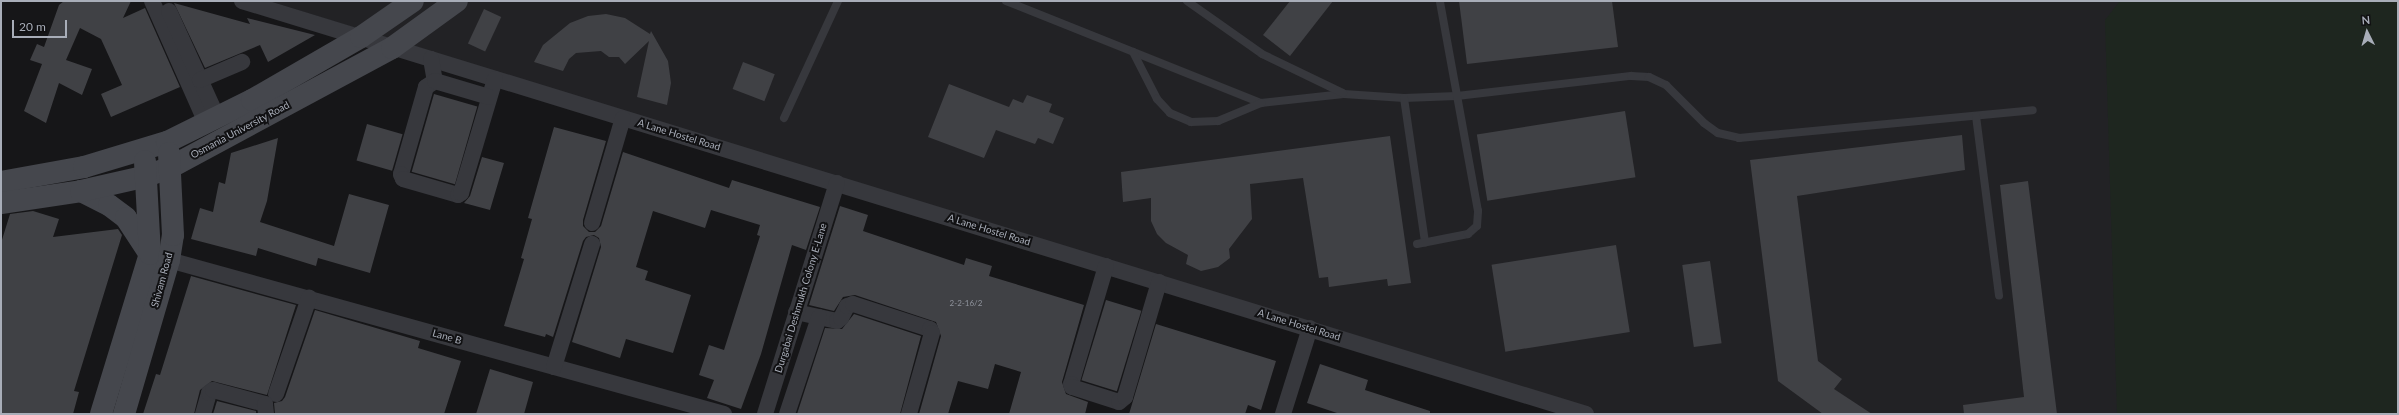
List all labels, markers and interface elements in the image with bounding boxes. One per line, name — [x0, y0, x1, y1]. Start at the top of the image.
scale bar — [14, 12, 69, 38]
north arrow — [2347, 12, 2387, 52]
text: N — [2361, 13, 2371, 26]
text: 20 m — [19, 19, 46, 34]
street label: Osmania University Road — [189, 99, 291, 161]
street label: A Lane Hostel Road — [636, 117, 722, 153]
street label: A Lane Hostel Road — [946, 212, 1032, 248]
street label: Durgabai Deshmukh Colony E-Lane — [772, 222, 830, 374]
street label: Shivam Road — [149, 251, 175, 309]
house number: 2-2-16/2 — [950, 299, 982, 309]
street label: A Lane Hostel Road — [1256, 307, 1342, 343]
street label: Lane B — [431, 327, 463, 347]

